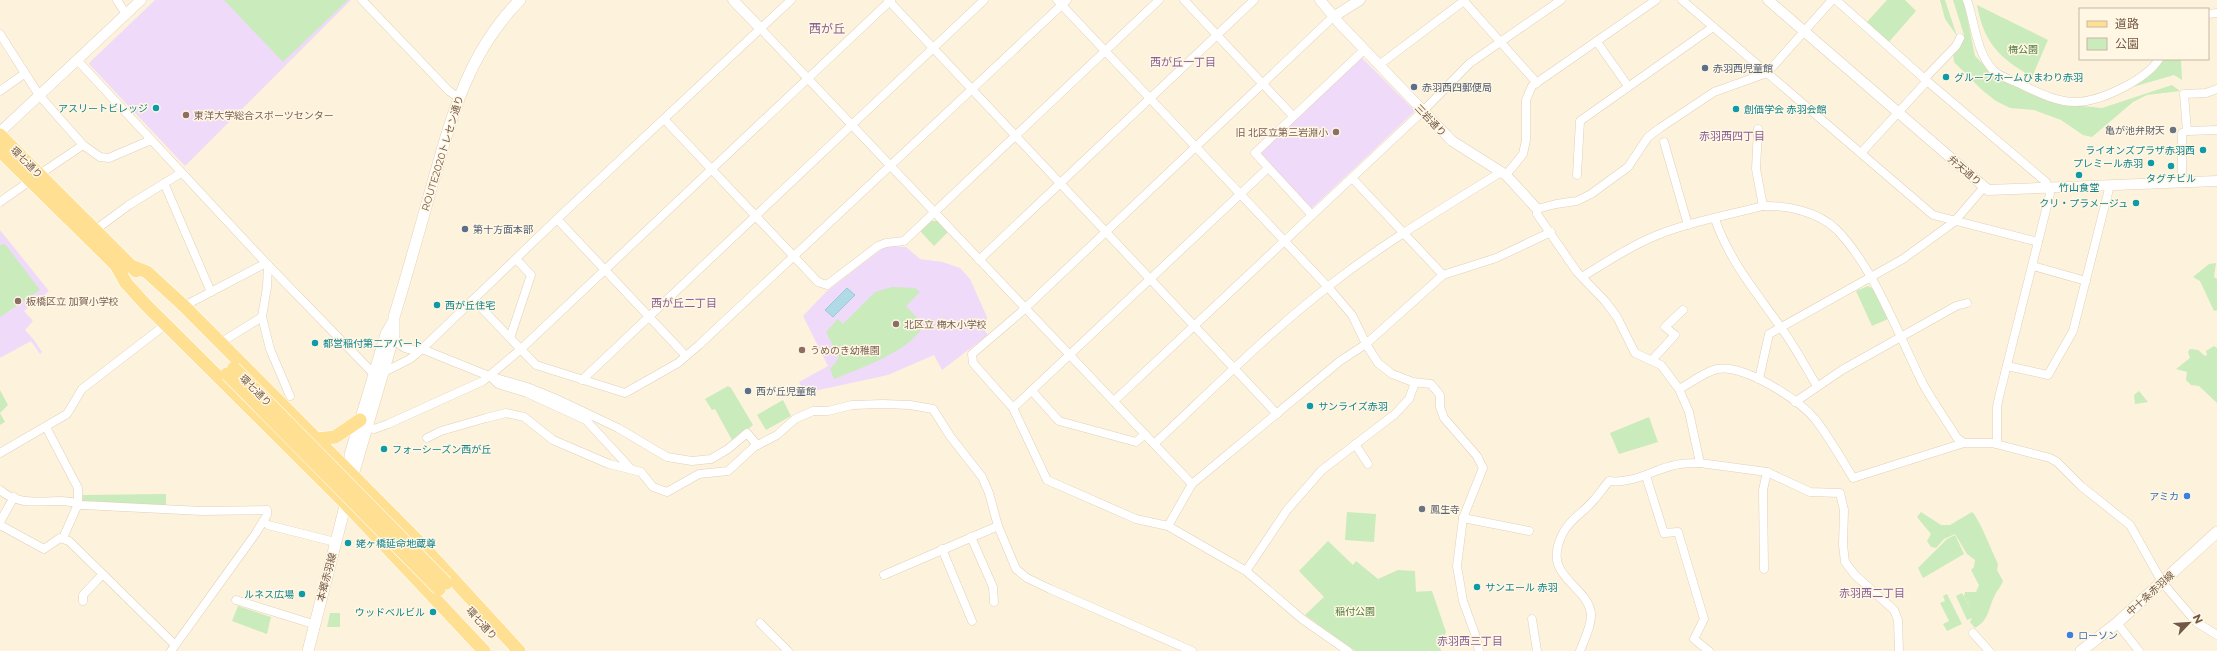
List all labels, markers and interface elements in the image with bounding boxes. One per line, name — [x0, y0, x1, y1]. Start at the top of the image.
legend — [2079, 8, 2209, 60]
text: 道路 — [2115, 16, 2139, 31]
district label: 西が丘 — [809, 21, 845, 36]
text: 公園 — [2115, 36, 2139, 51]
park label: 梅公園 — [2008, 43, 2038, 56]
district label: 西が丘一丁目 — [1150, 55, 1216, 69]
place label: 赤羽西児童館 — [1713, 62, 1773, 75]
marker: 赤羽西児童館 — [1700, 63, 1710, 73]
place label: グループホームひまわり赤羽 — [1954, 71, 2083, 84]
marker: グループホームひまわり赤羽 — [1941, 72, 1951, 82]
place label: 赤羽西四郵便局 — [1422, 81, 1492, 94]
marker: 赤羽西四郵便局 — [1409, 82, 1419, 92]
street label: ROUTE2020トレセン通り — [419, 94, 466, 213]
street label: 三岩通り — [1412, 101, 1449, 139]
place label: アスリートビレッジ — [58, 102, 148, 115]
marker: アスリートビレッジ — [151, 103, 161, 113]
place label: 創価学会 赤羽会館 — [1744, 103, 1827, 116]
marker: 創価学会 赤羽会館 — [1731, 104, 1741, 114]
place label: 東洋大学総合スポーツセンター — [194, 109, 334, 122]
marker: 東洋大学総合スポーツセンター — [181, 110, 191, 120]
place label: 亀が池弁財天 — [2105, 124, 2165, 137]
marker: 亀が池弁財天 — [2168, 125, 2178, 135]
place label: 旧 北区立第三岩淵小 — [1235, 126, 1328, 139]
marker: 旧 北区立第三岩淵小 — [1331, 127, 1341, 137]
district label: 赤羽西四丁目 — [1699, 129, 1765, 143]
street label: 環七通り — [8, 144, 45, 181]
place label: ライオンズプラザ赤羽西 — [2085, 144, 2195, 157]
marker: ライオンズプラザ赤羽西 — [2198, 145, 2208, 155]
street label: 弁天通り — [1945, 152, 1984, 188]
place label: プレミール赤羽 — [2073, 157, 2143, 170]
marker: プレミール赤羽 — [2146, 158, 2156, 168]
marker: タグチビル — [2166, 161, 2176, 171]
marker: 竹山食堂 — [2074, 170, 2084, 180]
place label: タグチビル — [2146, 172, 2196, 185]
place label: 竹山食堂 — [2059, 181, 2099, 194]
place label: クリ・プラメージュ — [2039, 197, 2128, 210]
marker: クリ・プラメージュ — [2131, 198, 2141, 208]
place label: 第十方面本部 — [473, 223, 533, 236]
marker: 第十方面本部 — [460, 224, 470, 234]
place label: 板橋区立 加賀小学校 — [26, 295, 119, 308]
marker: 板橋区立 加賀小学校 — [13, 296, 23, 306]
district label: 西が丘二丁目 — [651, 296, 717, 310]
place label: 西が丘住宅 — [445, 299, 495, 312]
marker: 西が丘住宅 — [432, 300, 442, 310]
place label: 北区立 梅木小学校 — [904, 318, 987, 331]
marker: 北区立 梅木小学校 — [891, 319, 901, 329]
place label: 都営稲付第二アパート — [323, 337, 423, 350]
marker: 都営稲付第二アパート — [310, 338, 320, 348]
place label: うめのき幼稚園 — [810, 344, 880, 357]
marker: うめのき幼稚園 — [797, 345, 807, 355]
street label: 環七通り — [237, 372, 274, 409]
place label: 西が丘児童館 — [756, 385, 816, 398]
marker: 西が丘児童館 — [743, 386, 753, 396]
place label: サンライズ赤羽 — [1318, 400, 1388, 413]
marker: サンライズ赤羽 — [1305, 401, 1315, 411]
place label: フォーシーズン西が丘 — [392, 443, 491, 456]
marker: フォーシーズン西が丘 — [379, 444, 389, 454]
place label: アミカ — [2149, 490, 2179, 503]
marker: アミカ — [2182, 491, 2192, 501]
place label: 鳳生寺 — [1430, 503, 1460, 516]
marker: 鳳生寺 — [1417, 504, 1427, 514]
place label: 姥ヶ橋延命地蔵尊 — [356, 537, 436, 550]
marker: 姥ヶ橋延命地蔵尊 — [343, 538, 353, 548]
street label: 本郷赤羽線 — [314, 551, 339, 603]
street label: 中十条赤羽線 — [2124, 568, 2177, 618]
place label: サンエール 赤羽 — [1485, 581, 1558, 594]
marker: サンエール 赤羽 — [1472, 582, 1482, 592]
district label: 赤羽西二丁目 — [1839, 586, 1905, 600]
place label: ルネス広場 — [244, 588, 294, 601]
marker: ルネス広場 — [297, 589, 307, 599]
north arrow — [2169, 603, 2209, 643]
street label: 環七通り — [463, 604, 500, 643]
park label: 稲付公園 — [1335, 605, 1375, 618]
place label: ウッドベルビル — [355, 606, 425, 619]
marker: ウッドベルビル — [428, 607, 438, 617]
text: N — [2190, 612, 2206, 626]
place label: ローソン — [2078, 629, 2118, 642]
marker: ローソン — [2065, 630, 2075, 640]
district label: 赤羽西三丁目 — [1437, 634, 1503, 648]

